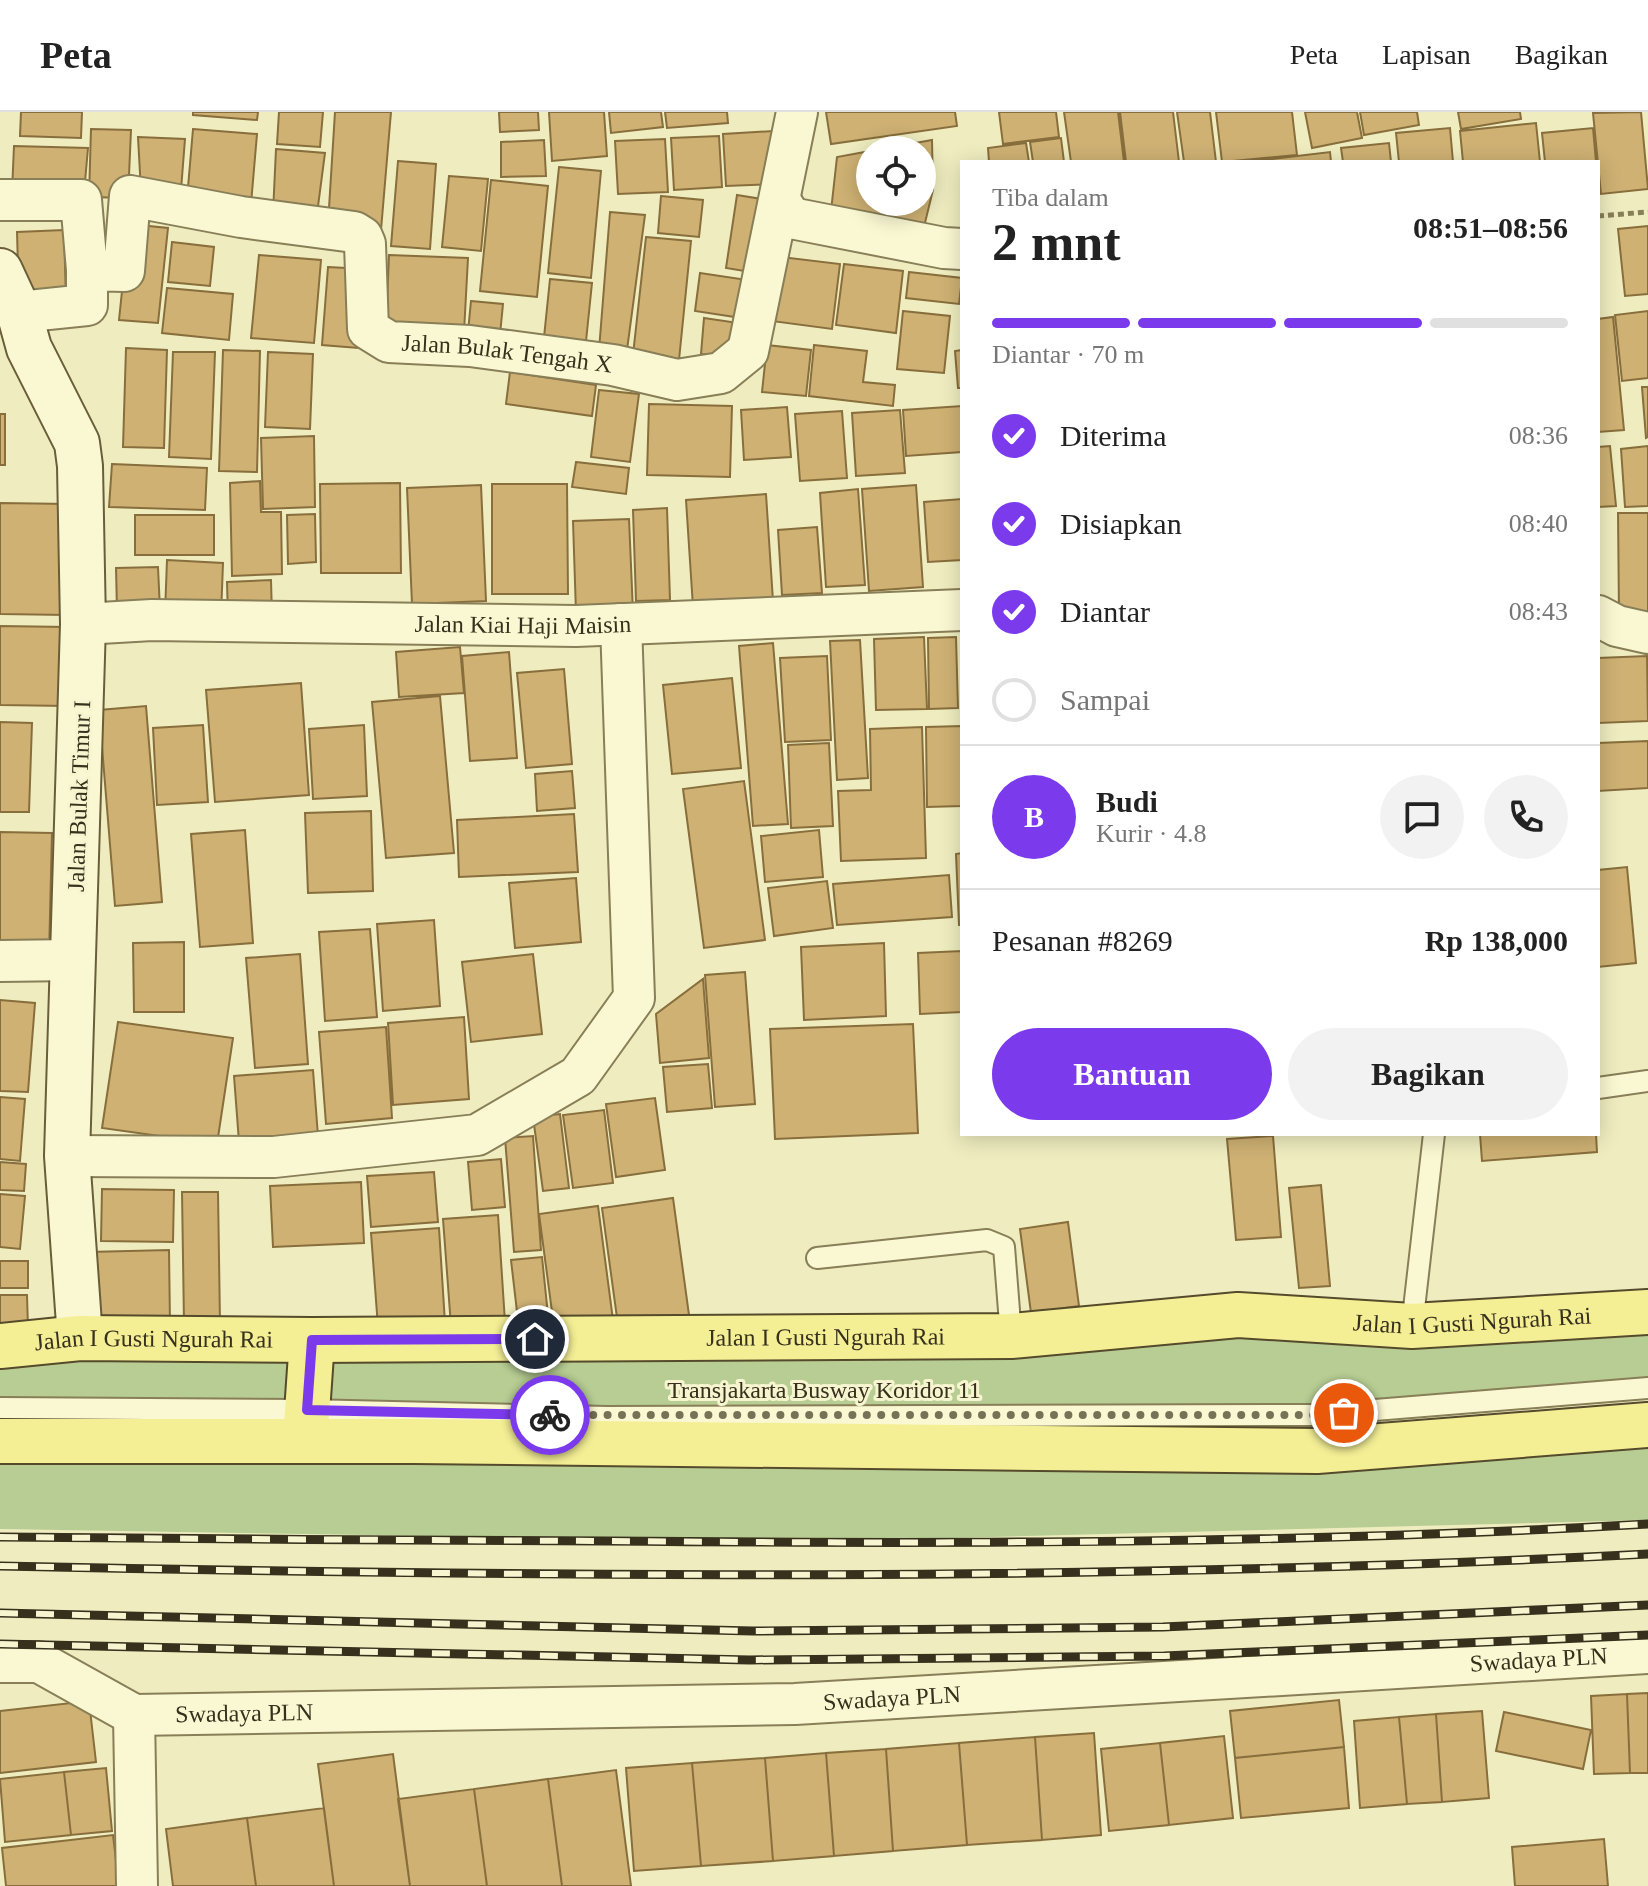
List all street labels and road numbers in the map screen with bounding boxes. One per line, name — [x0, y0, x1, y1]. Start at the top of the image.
street label: Jalan Bulak Tengah X — [401, 330, 614, 378]
street label: Jalan Kiai Haji Maisin — [414, 611, 632, 639]
street label: Jalan Bulak Timur I — [63, 700, 95, 892]
street label: Jalan I Gusti Ngurah Rai — [1352, 1302, 1592, 1339]
street label: Jalan I Gusti Ngurah Rai — [706, 1323, 945, 1351]
street label: Jalan I Gusti Ngurah Rai — [33, 1325, 273, 1355]
street label: Transjakarta Busway Koridor 11 — [667, 1377, 981, 1403]
street label: Swadaya PLN — [1469, 1642, 1608, 1677]
street label: Swadaya PLN — [822, 1681, 962, 1715]
street label: Swadaya PLN — [175, 1699, 313, 1727]

